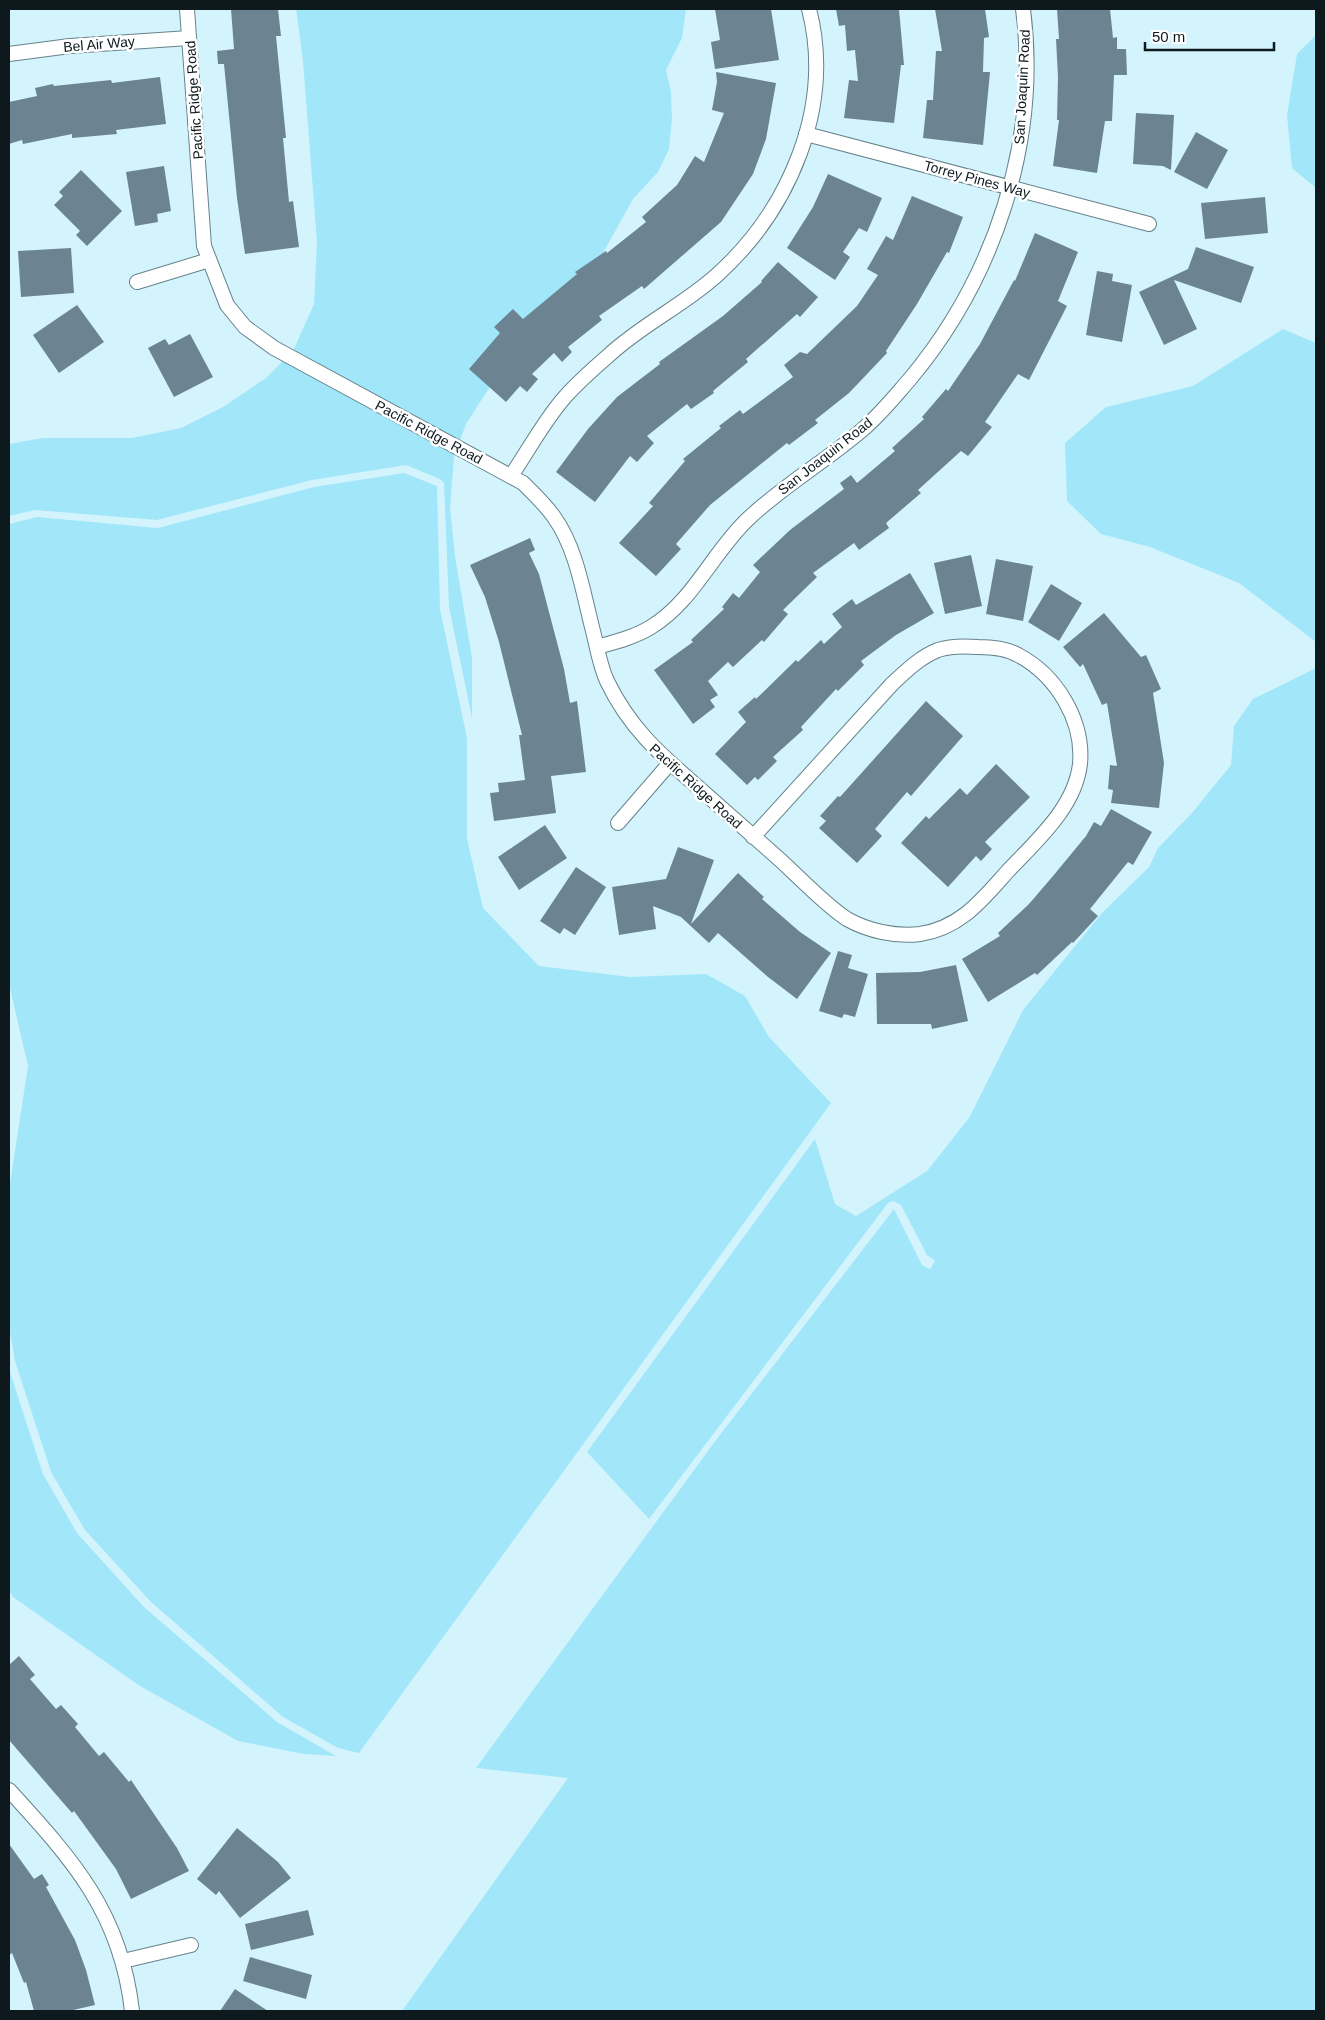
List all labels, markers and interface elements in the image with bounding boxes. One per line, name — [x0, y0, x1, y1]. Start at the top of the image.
scale bar — [1145, 20, 1274, 52]
text: 50 m — [1152, 28, 1185, 45]
street label: San Joaquin Road — [1011, 29, 1033, 145]
street label: Bel Air Way — [63, 33, 135, 55]
street label: Pacific Ridge Road — [182, 40, 206, 160]
street label: Torrey Pines Way — [922, 157, 1032, 201]
street label: Pacific Ridge Road — [373, 397, 485, 467]
street label: San Joaquin Road — [775, 414, 875, 498]
street label: Pacific Ridge Road — [646, 740, 746, 832]

